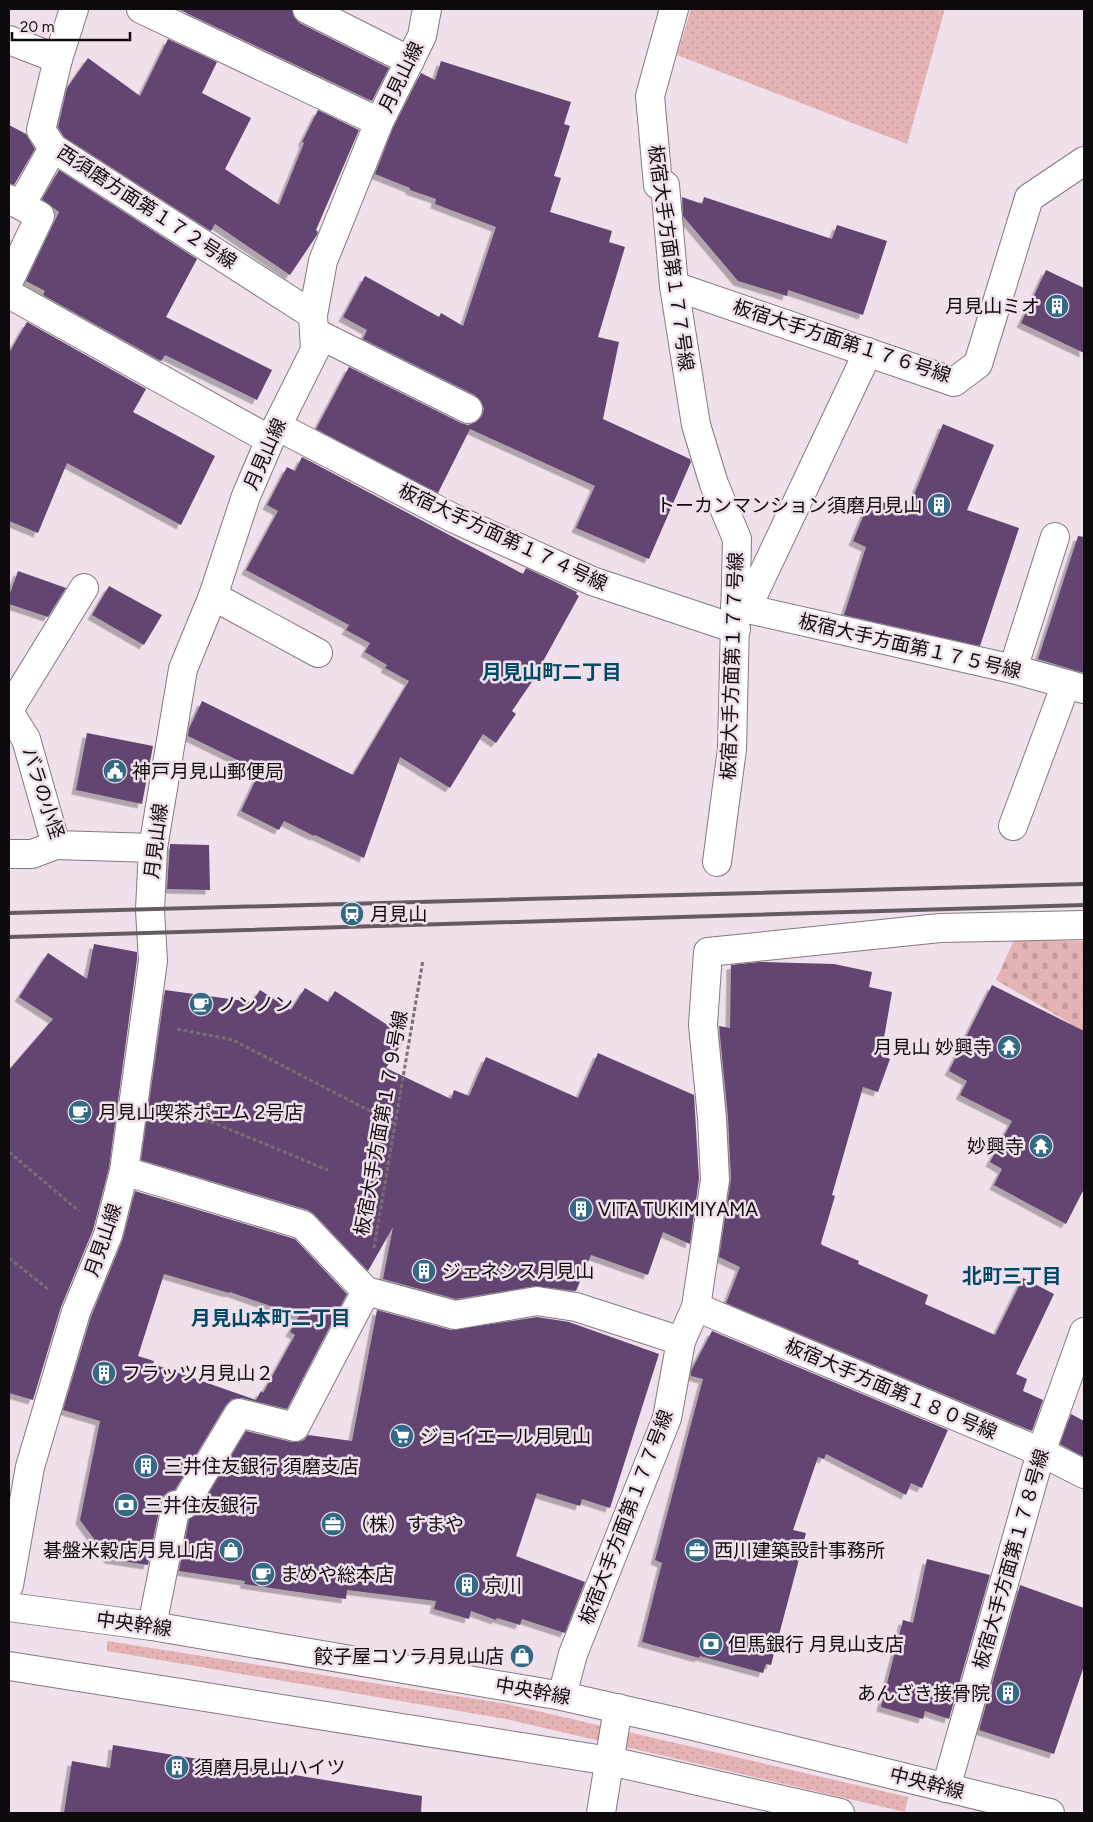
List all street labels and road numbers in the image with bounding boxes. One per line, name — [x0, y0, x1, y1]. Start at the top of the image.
street label: 月見山線 — [374, 38, 428, 116]
street label: 西須磨方面第１７２号線 — [53, 140, 241, 274]
street label: 板宿大手方面第１７７号線 — [644, 144, 698, 372]
street label: 板宿大手方面第１７６号線 — [730, 295, 954, 387]
street label: 月見山線 — [239, 415, 291, 493]
street label: 板宿大手方面第１７４号線 — [395, 478, 611, 596]
street label: 板宿大手方面第１７７号線 — [717, 552, 747, 780]
street label: 板宿大手方面第１７５号線 — [796, 609, 1024, 683]
street label: バラの小怪 — [17, 744, 69, 842]
street label: 月見山線 — [140, 802, 172, 880]
street label: 板宿大手方面第１７９号線 — [350, 1009, 412, 1237]
street label: 月見山線 — [80, 1200, 126, 1280]
street label: 板宿大手方面第１８０号線 — [782, 1334, 1000, 1444]
street label: 板宿大手方面第１７７号線 — [574, 1406, 678, 1628]
street label: 板宿大手方面第１７８号線 — [969, 1446, 1053, 1672]
street label: 中央幹線 — [95, 1607, 173, 1641]
street label: 中央幹線 — [494, 1673, 572, 1709]
street label: 中央幹線 — [887, 1763, 967, 1803]

